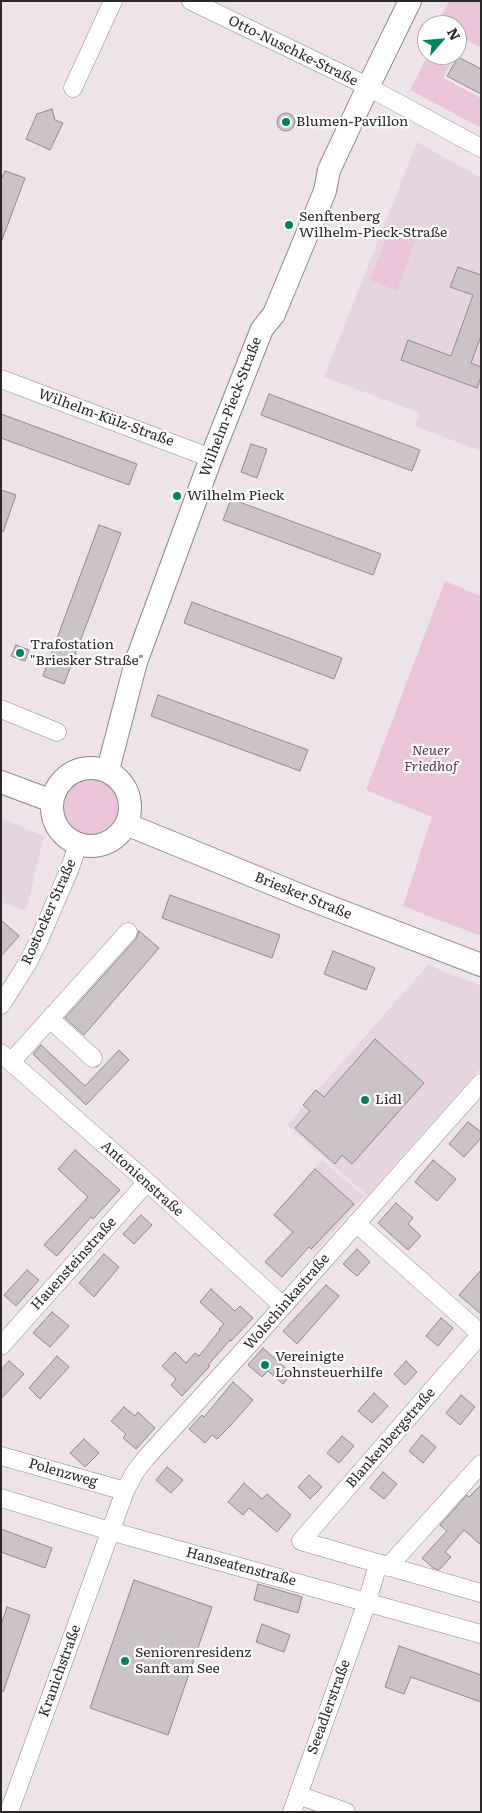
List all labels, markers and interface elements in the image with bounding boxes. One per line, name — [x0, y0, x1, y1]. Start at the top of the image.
street label: Otto-Nuschke-Straße — [225, 12, 361, 90]
north arrow — [417, 15, 467, 65]
text: N — [443, 24, 466, 43]
place label: Blumen-Pavillon — [296, 114, 408, 130]
marker: Blumen-Pavillon — [280, 116, 292, 128]
place label: Senftenberg Wilhelm-Pieck-Straße — [299, 209, 447, 242]
marker: Senftenberg Wilhelm-Pieck-Straße — [283, 219, 295, 231]
street label: Wilhelm-Pieck-Straße — [197, 335, 265, 479]
street label: Wilhelm-Külz-Straße — [36, 386, 176, 450]
place label: Wilhelm Pieck — [187, 488, 284, 504]
marker: Wilhelm Pieck — [171, 490, 183, 502]
place label: Trafostation "Briesker Straße" — [30, 637, 144, 670]
marker: Trafostation "Briesker Straße" — [14, 647, 26, 659]
park label: Neuer Friedhof — [404, 743, 458, 776]
street label: Rostocker Straße — [18, 856, 80, 968]
street label: Briesker Straße — [252, 869, 354, 923]
place label: Lidl — [375, 1092, 402, 1108]
marker: Lidl — [359, 1094, 371, 1106]
street label: Antonienstraße — [97, 1138, 187, 1220]
street label: Hauensteinstraße — [28, 1214, 120, 1314]
street label: Wolschinkastraße — [241, 1251, 333, 1353]
place label: Vereinigte Lohnsteuerhilfe — [275, 1349, 383, 1381]
marker: Vereinigte Lohnsteuerhilfe — [259, 1359, 271, 1371]
street label: Blankenbergstraße — [343, 1384, 439, 1492]
street label: Polenzweg — [27, 1455, 99, 1491]
street label: Hanseatenstraße — [184, 1544, 298, 1590]
street label: Kranichstraße — [36, 1623, 84, 1719]
place label: Seniorenresidenz Sanft am See — [135, 1645, 251, 1678]
marker: Seniorenresidenz Sanft am See — [119, 1655, 131, 1667]
street label: Seeadlerstraße — [304, 1657, 354, 1757]

